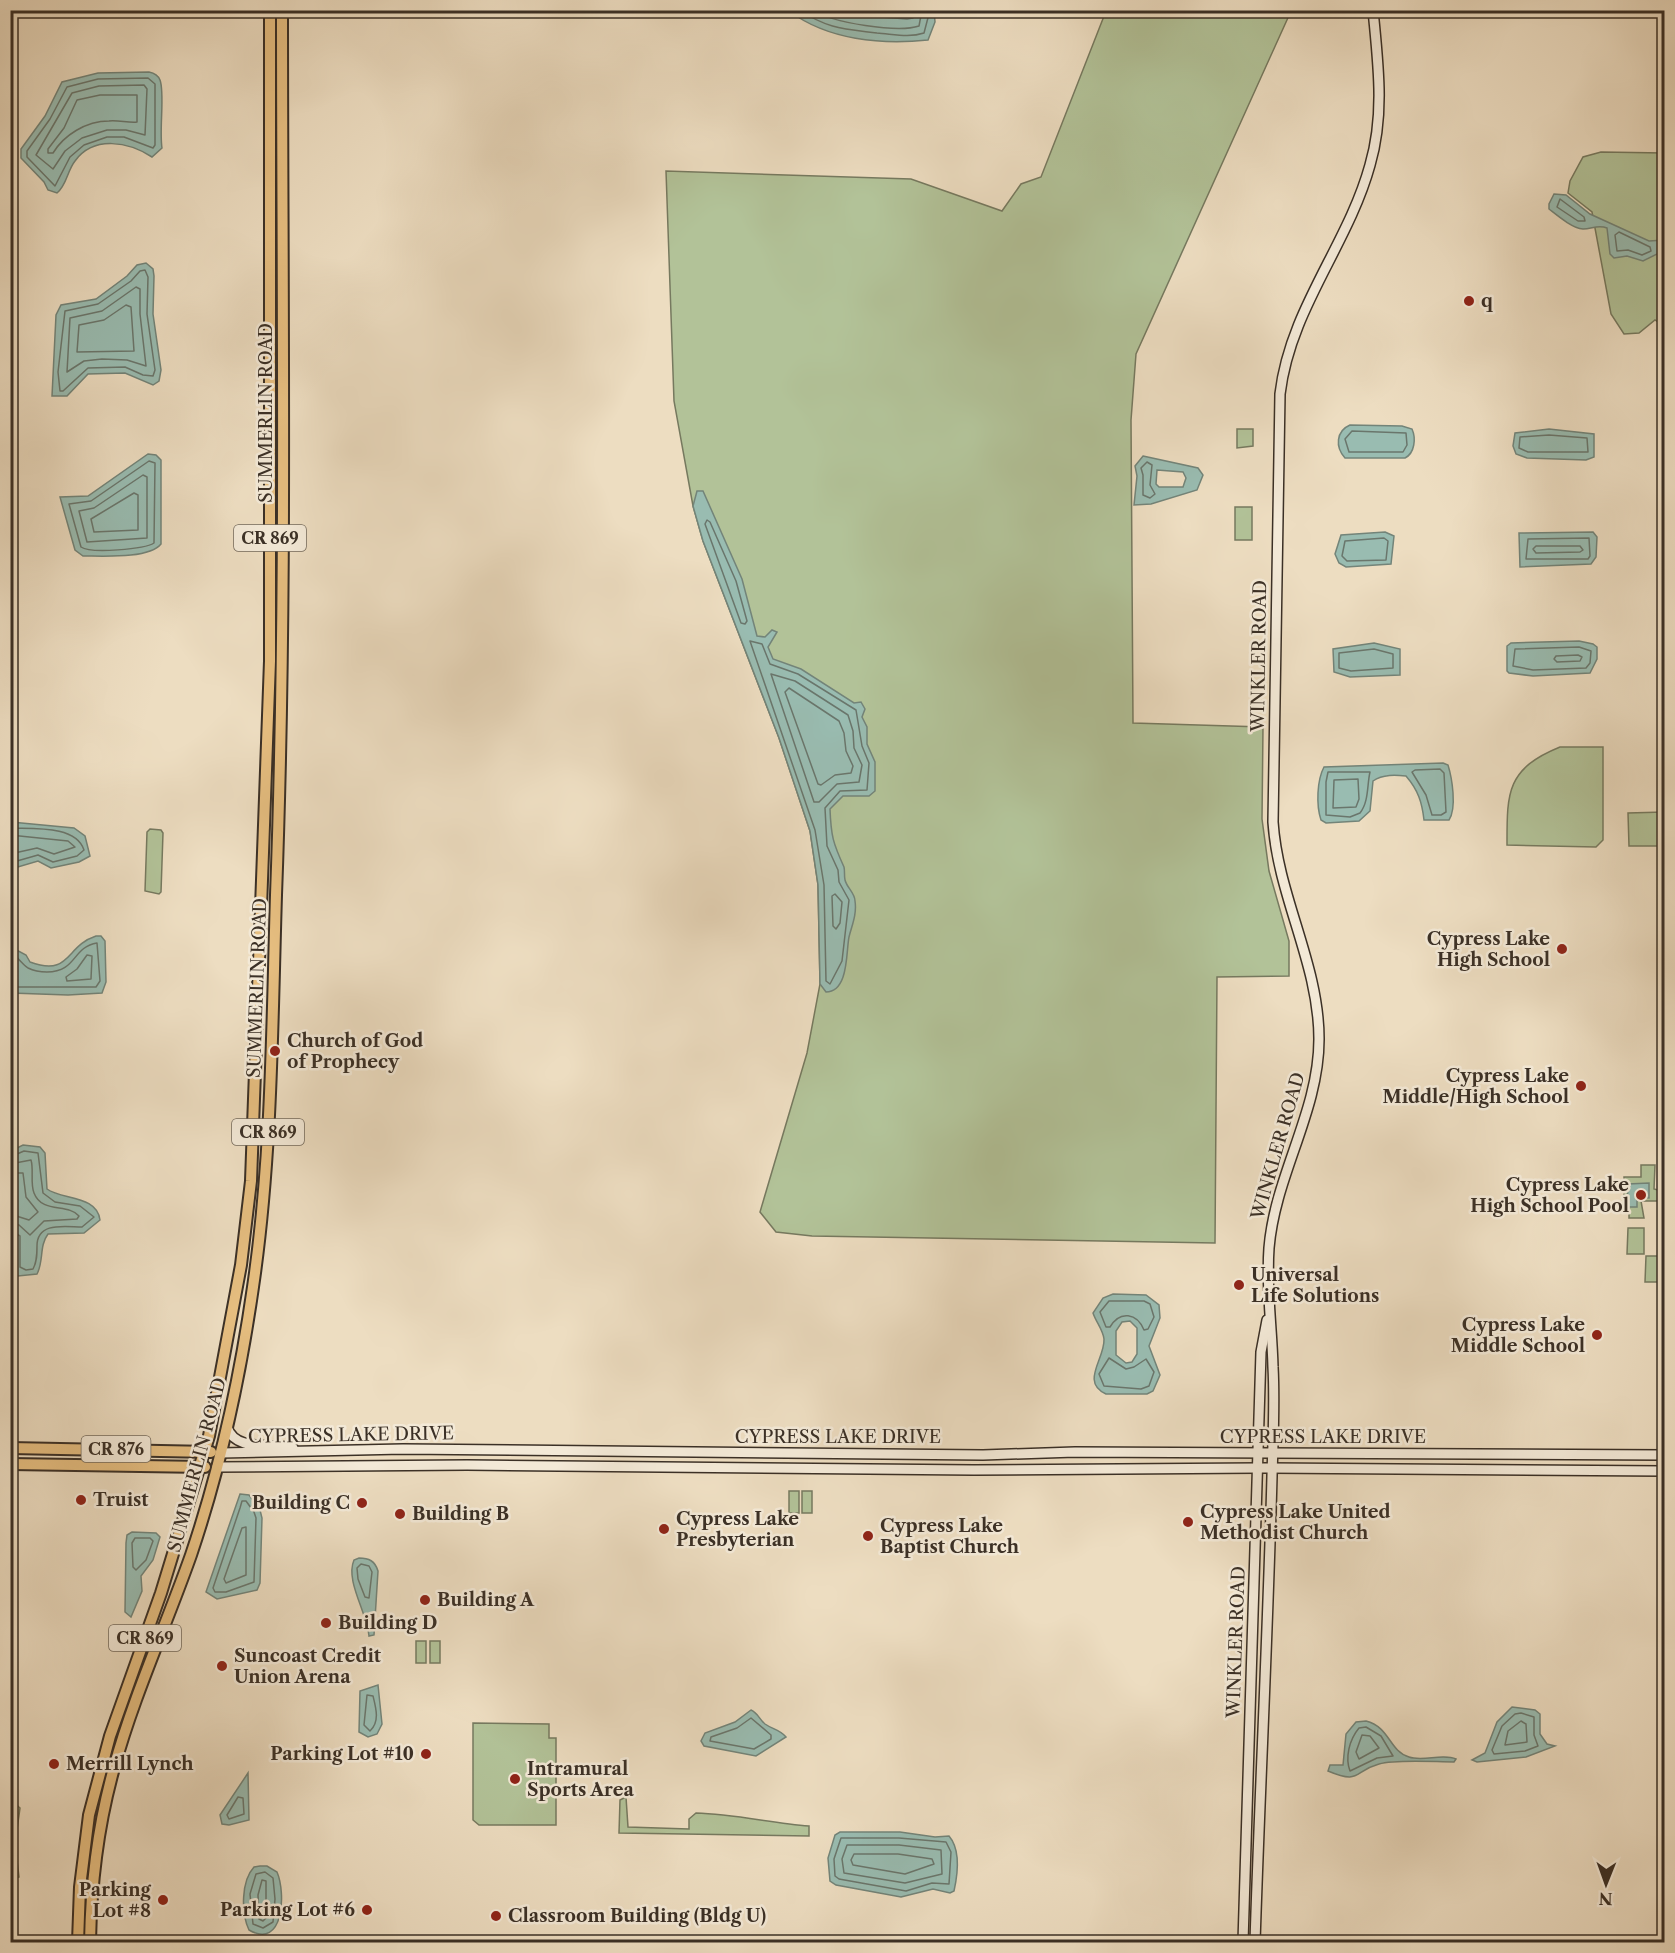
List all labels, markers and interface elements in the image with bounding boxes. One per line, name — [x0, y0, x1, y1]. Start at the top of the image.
place label: q — [1481, 290, 1493, 312]
marker: q — [1462, 294, 1476, 308]
street label: SUMMERLIN ROAD — [255, 323, 277, 503]
road number: CR 869 — [234, 525, 306, 551]
street label: WINKLER ROAD — [1247, 580, 1271, 733]
street label: SUMMERLIN ROAD — [243, 898, 271, 1078]
place label: Cypress Lake High School — [1427, 928, 1550, 971]
marker: Cypress Lake High School — [1555, 942, 1569, 956]
place label: Church of God of Prophecy — [287, 1030, 423, 1073]
marker: Church of God of Prophecy — [268, 1044, 282, 1058]
place label: Cypress Lake Middle/High School — [1383, 1065, 1569, 1108]
street label: WINKLER ROAD — [1246, 1070, 1310, 1223]
marker: Cypress Lake Middle/High School — [1574, 1079, 1588, 1093]
road number: CR 869 — [232, 1119, 304, 1145]
place label: Cypress Lake High School Pool — [1470, 1174, 1629, 1217]
marker: Cypress Lake High School Pool — [1634, 1188, 1648, 1202]
place label: Universal Life Solutions — [1251, 1264, 1379, 1307]
marker: Universal Life Solutions — [1232, 1278, 1246, 1292]
place label: Cypress Lake Middle School — [1451, 1314, 1585, 1357]
marker: Cypress Lake Middle School — [1590, 1328, 1604, 1342]
street label: SUMMERLIN ROAD — [163, 1375, 231, 1555]
street label: CYPRESS LAKE DRIVE — [248, 1422, 454, 1448]
street label: CYPRESS LAKE DRIVE — [735, 1426, 941, 1448]
street label: CYPRESS LAKE DRIVE — [1220, 1426, 1426, 1448]
road number: CR 876 — [82, 1436, 150, 1462]
place label: Truist — [93, 1489, 149, 1511]
place label: Building C — [252, 1492, 350, 1514]
marker: Truist — [74, 1493, 88, 1507]
marker: Building C — [355, 1496, 369, 1510]
place label: Cypress Lake United Methodist Church — [1200, 1501, 1391, 1544]
place label: Building B — [412, 1503, 509, 1525]
marker: Building B — [393, 1507, 407, 1521]
place label: Cypress Lake Presbyterian — [676, 1508, 799, 1551]
place label: Cypress Lake Baptist Church — [880, 1515, 1020, 1558]
marker: Cypress Lake United Methodist Church — [1181, 1515, 1195, 1529]
marker: Cypress Lake Presbyterian — [657, 1522, 671, 1536]
marker: Cypress Lake Baptist Church — [861, 1529, 875, 1543]
street label: WINKLER ROAD — [1222, 1566, 1250, 1719]
place label: Building A — [437, 1589, 535, 1611]
marker: Building A — [418, 1593, 432, 1607]
place label: Building D — [338, 1612, 437, 1634]
marker: Building D — [319, 1616, 333, 1630]
road number: CR 869 — [109, 1625, 181, 1651]
place label: Suncoast Credit Union Arena — [234, 1645, 382, 1688]
marker: Suncoast Credit Union Arena — [215, 1659, 229, 1673]
place label: Parking Lot #10 — [270, 1743, 414, 1765]
marker: Parking Lot #10 — [419, 1747, 433, 1761]
place label: Merrill Lynch — [66, 1753, 194, 1775]
marker: Merrill Lynch — [47, 1757, 61, 1771]
place label: Intramural Sports Area — [527, 1758, 634, 1801]
marker: Intramural Sports Area — [508, 1772, 522, 1786]
north arrow — [1576, 1854, 1636, 1914]
place label: Parking Lot #8 — [79, 1879, 152, 1922]
text: N — [1599, 1889, 1613, 1909]
marker: Parking Lot #8 — [156, 1893, 170, 1907]
place label: Parking Lot #6 — [220, 1899, 355, 1921]
marker: Parking Lot #6 — [360, 1903, 374, 1917]
place label: Classroom Building (Bldg U) — [508, 1905, 766, 1927]
marker: Classroom Building (Bldg U) — [489, 1909, 503, 1923]

